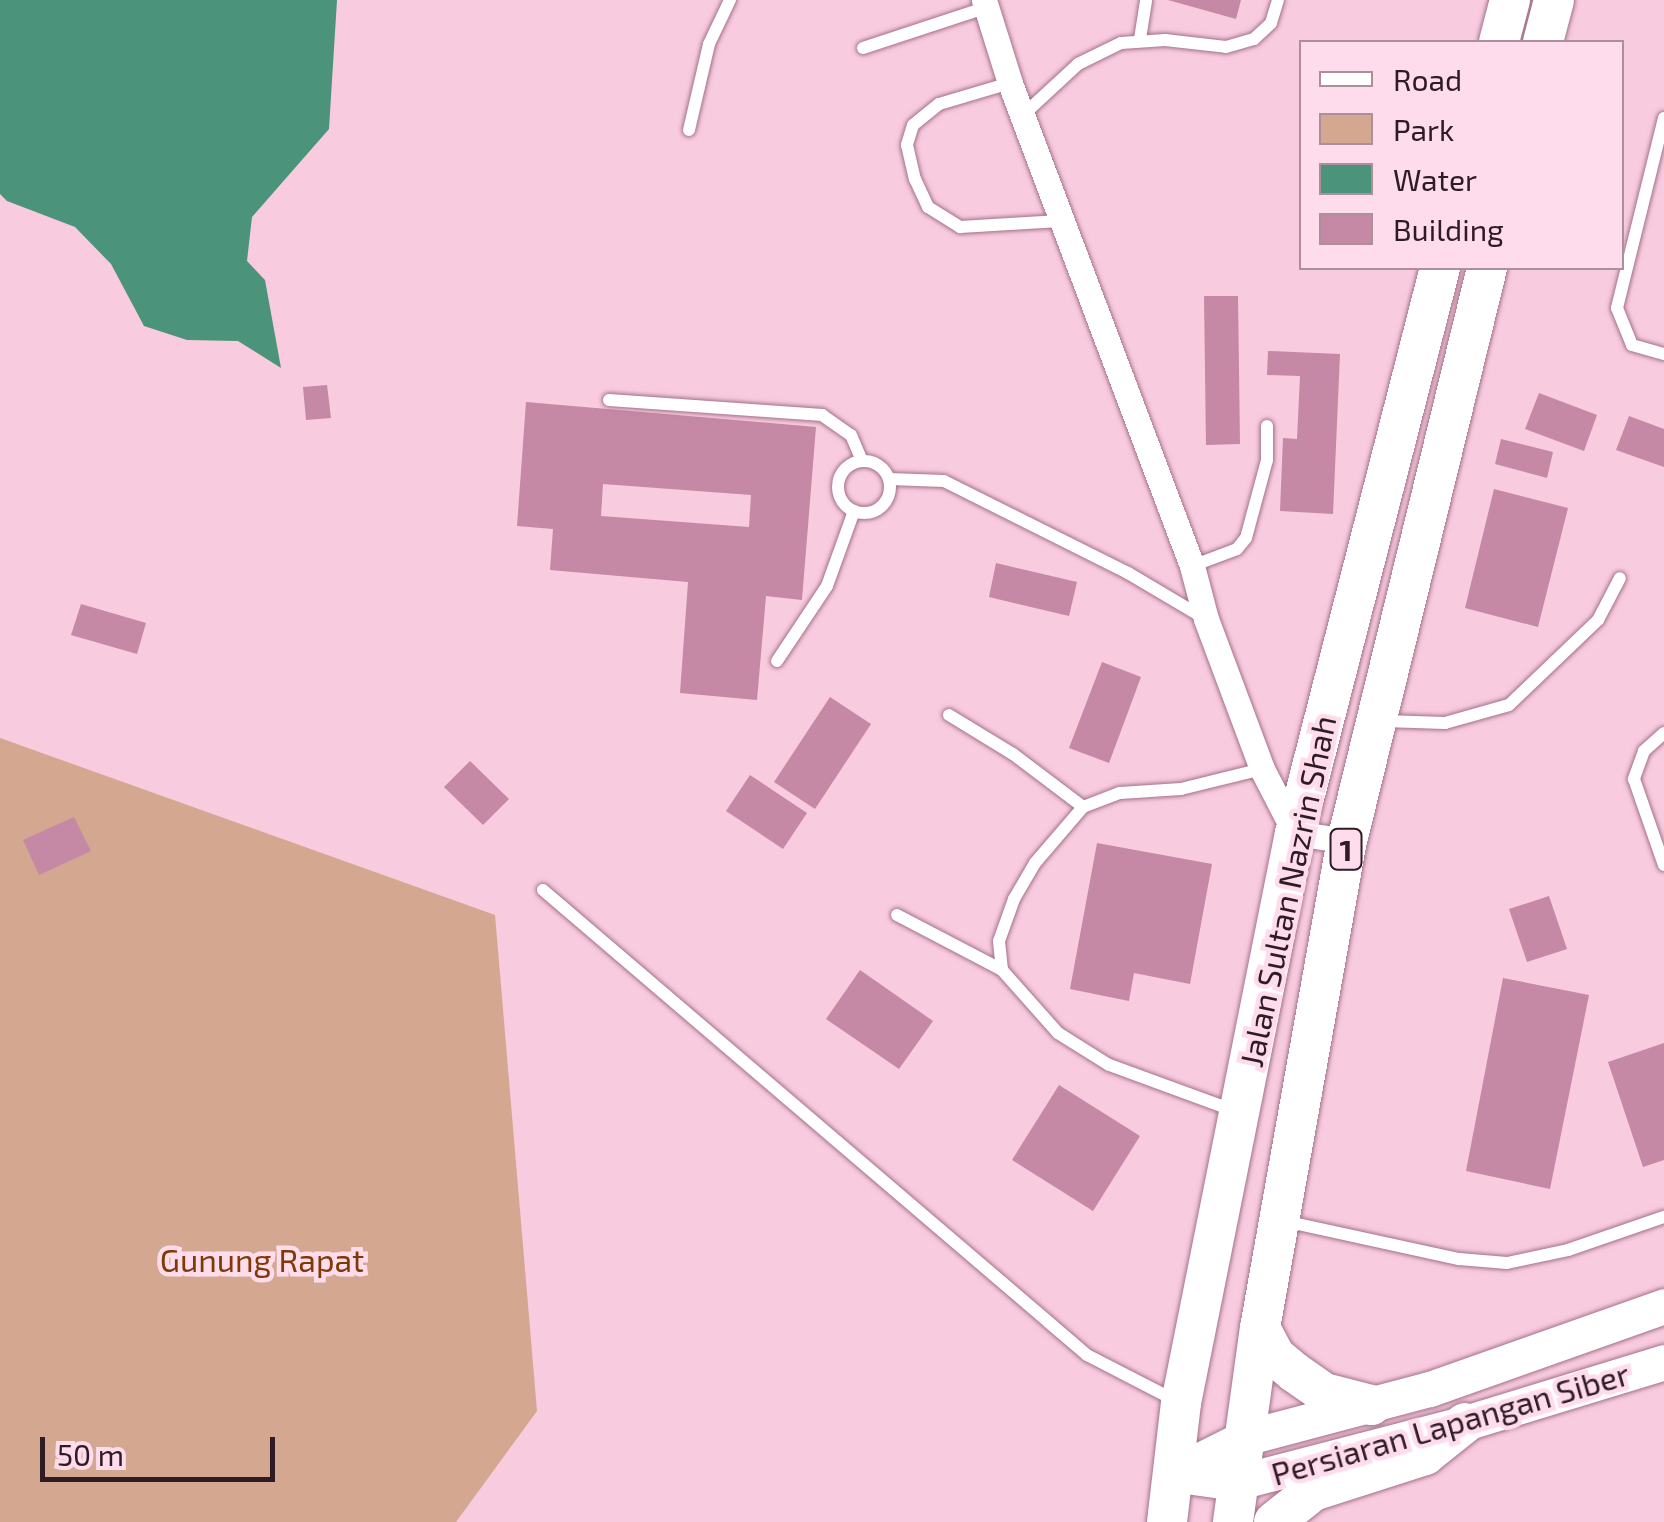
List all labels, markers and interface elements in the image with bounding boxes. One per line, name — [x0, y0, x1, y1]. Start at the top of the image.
legend — [1299, 40, 1624, 270]
text: Road — [1393, 61, 1462, 97]
text: Park — [1393, 111, 1454, 147]
text: Water — [1393, 161, 1477, 197]
text: Building — [1393, 211, 1504, 247]
street label: Jalan Sultan Nazrin Shah — [1231, 712, 1343, 1070]
road number: 1 — [1328, 824, 1364, 874]
park label: Gunung Rapat — [160, 1240, 364, 1278]
street label: Persiaran Lapangan Siber — [1267, 1353, 1633, 1493]
scale bar — [45, 1417, 280, 1479]
text: 50 m — [57, 1436, 124, 1472]

